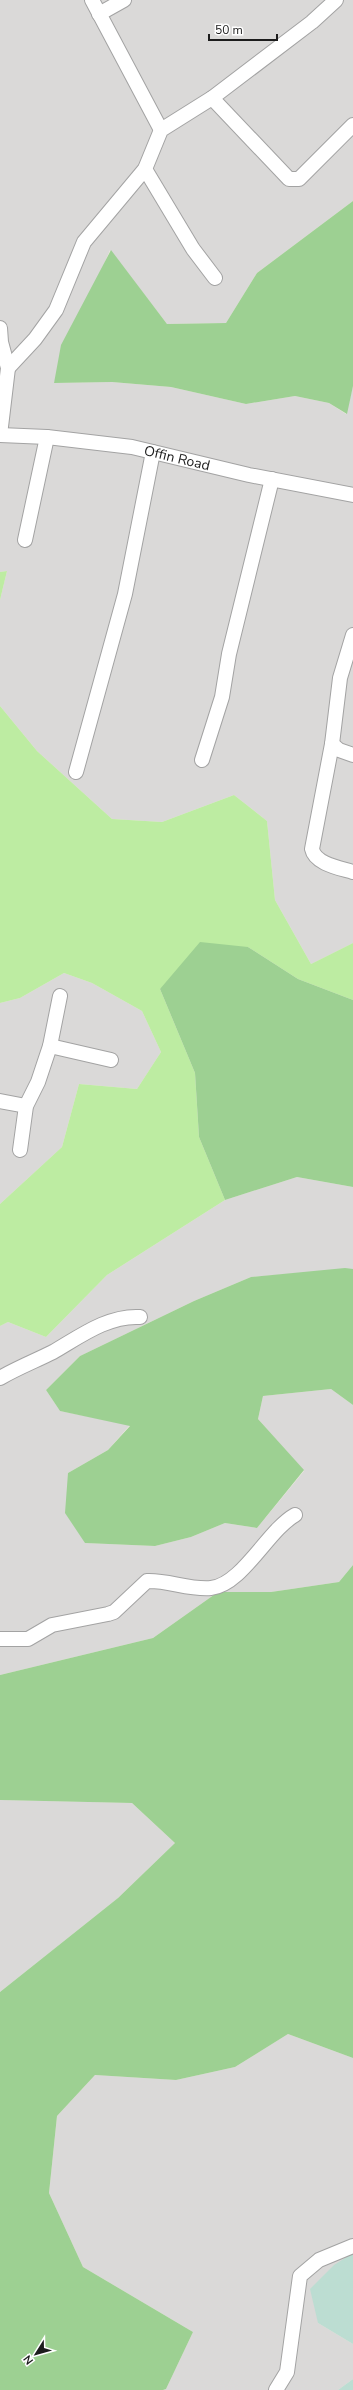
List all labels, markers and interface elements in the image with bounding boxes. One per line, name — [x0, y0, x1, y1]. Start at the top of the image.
scale bar — [209, 16, 277, 42]
text: 50 m — [215, 22, 243, 38]
street label: Offin Road — [142, 441, 212, 475]
north arrow — [16, 2334, 56, 2374]
text: N — [20, 2352, 37, 2368]

